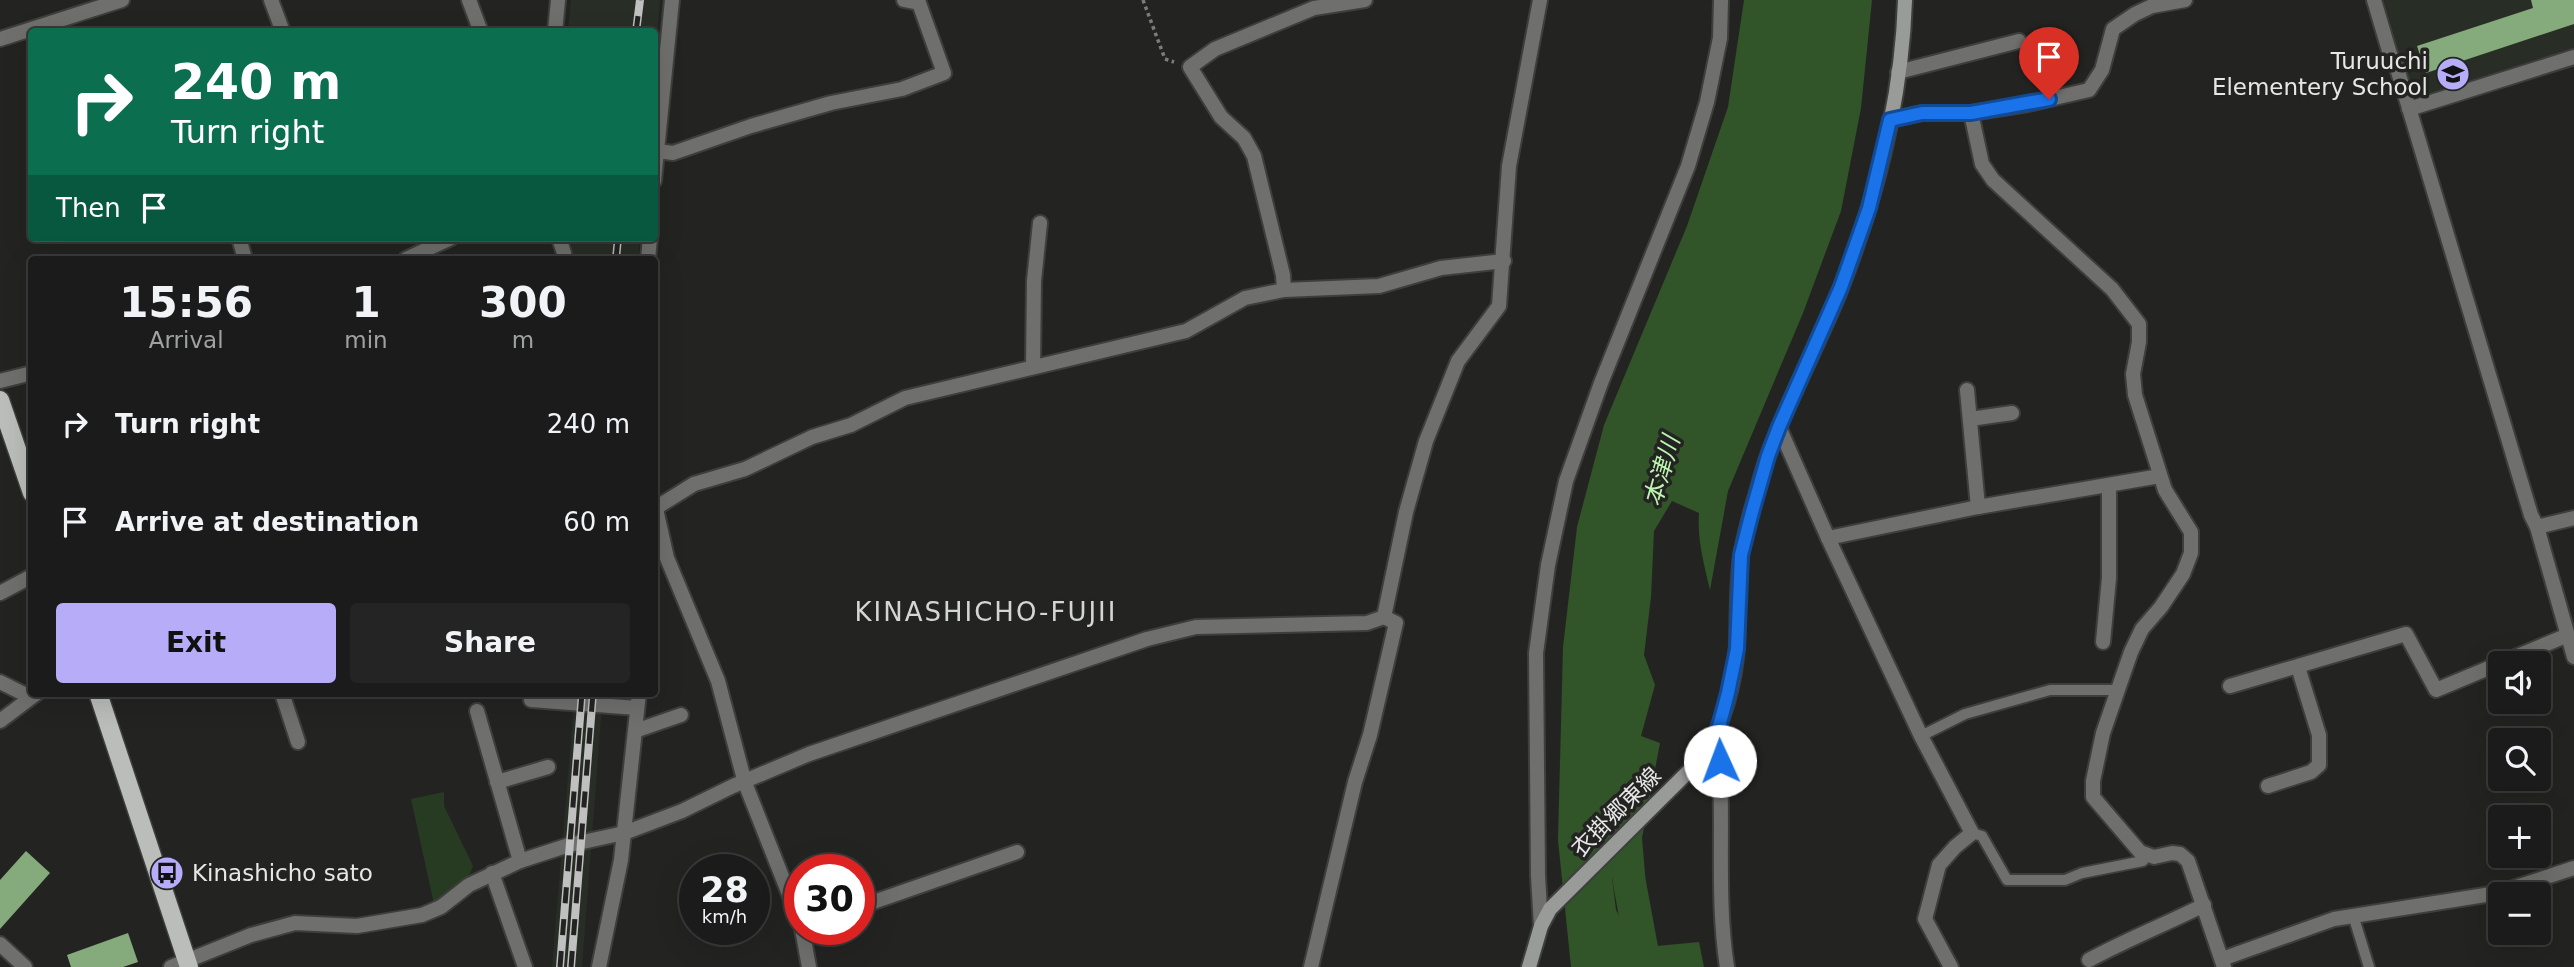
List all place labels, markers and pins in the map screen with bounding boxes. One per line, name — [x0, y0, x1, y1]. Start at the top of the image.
pin — [2019, 27, 2079, 99]
place label: Turuuchi Elementery School — [2212, 48, 2428, 100]
school or university icon: Turuuchi Elementery School — [2434, 55, 2472, 93]
bus stop icon: Kinashicho sato — [148, 854, 186, 892]
place label: Kinashicho sato — [192, 860, 373, 886]

